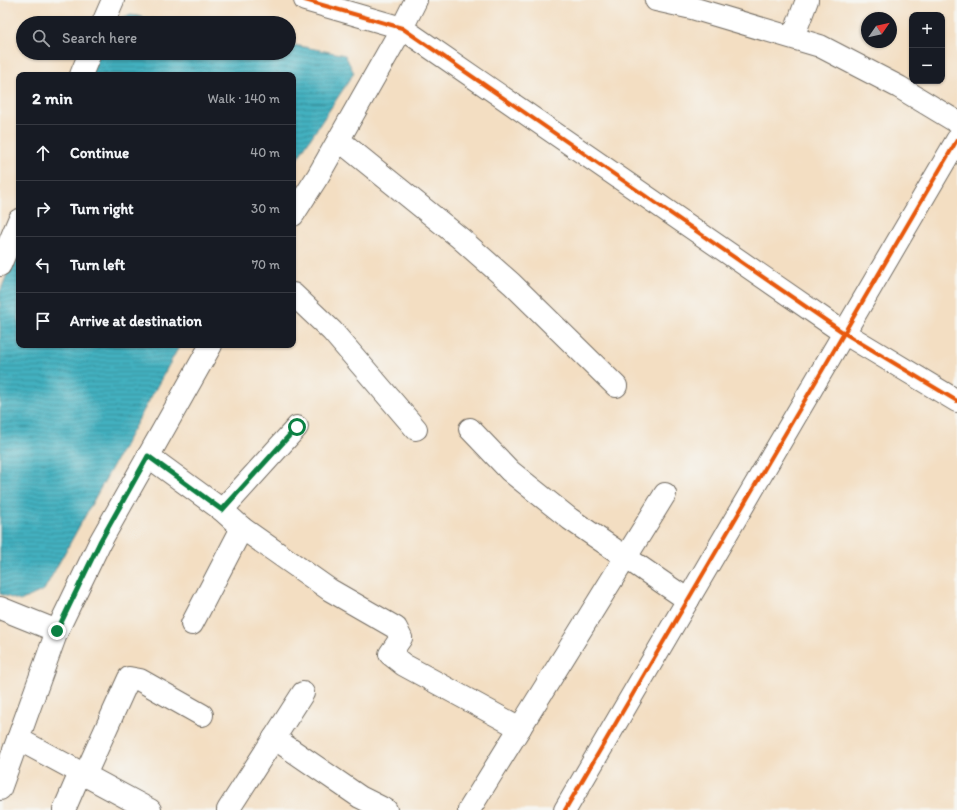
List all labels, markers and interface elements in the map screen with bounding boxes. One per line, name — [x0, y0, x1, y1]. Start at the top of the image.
north arrow — [861, 12, 897, 48]
map controls — [909, 12, 945, 84]
button: + — [909, 12, 945, 48]
search box — [16, 16, 296, 60]
icon: search — [30, 27, 52, 49]
text: Search here — [62, 29, 137, 47]
button: − — [909, 48, 945, 84]
text: 2 min — [32, 88, 72, 108]
text: Walk · 140 m — [208, 91, 280, 106]
icon: ahead — [32, 142, 54, 164]
text: Continue — [70, 144, 129, 162]
text: 40 m — [250, 145, 280, 160]
icon: right — [32, 198, 54, 220]
text: Turn right — [70, 200, 134, 218]
text: 30 m — [251, 201, 280, 216]
icon: left — [32, 254, 54, 276]
text: Turn left — [70, 256, 125, 274]
text: 70 m — [252, 257, 280, 272]
icon: arrive — [32, 310, 54, 332]
text: Arrive at destination — [70, 312, 202, 330]
route start — [288, 418, 306, 436]
route end — [48, 622, 66, 640]

